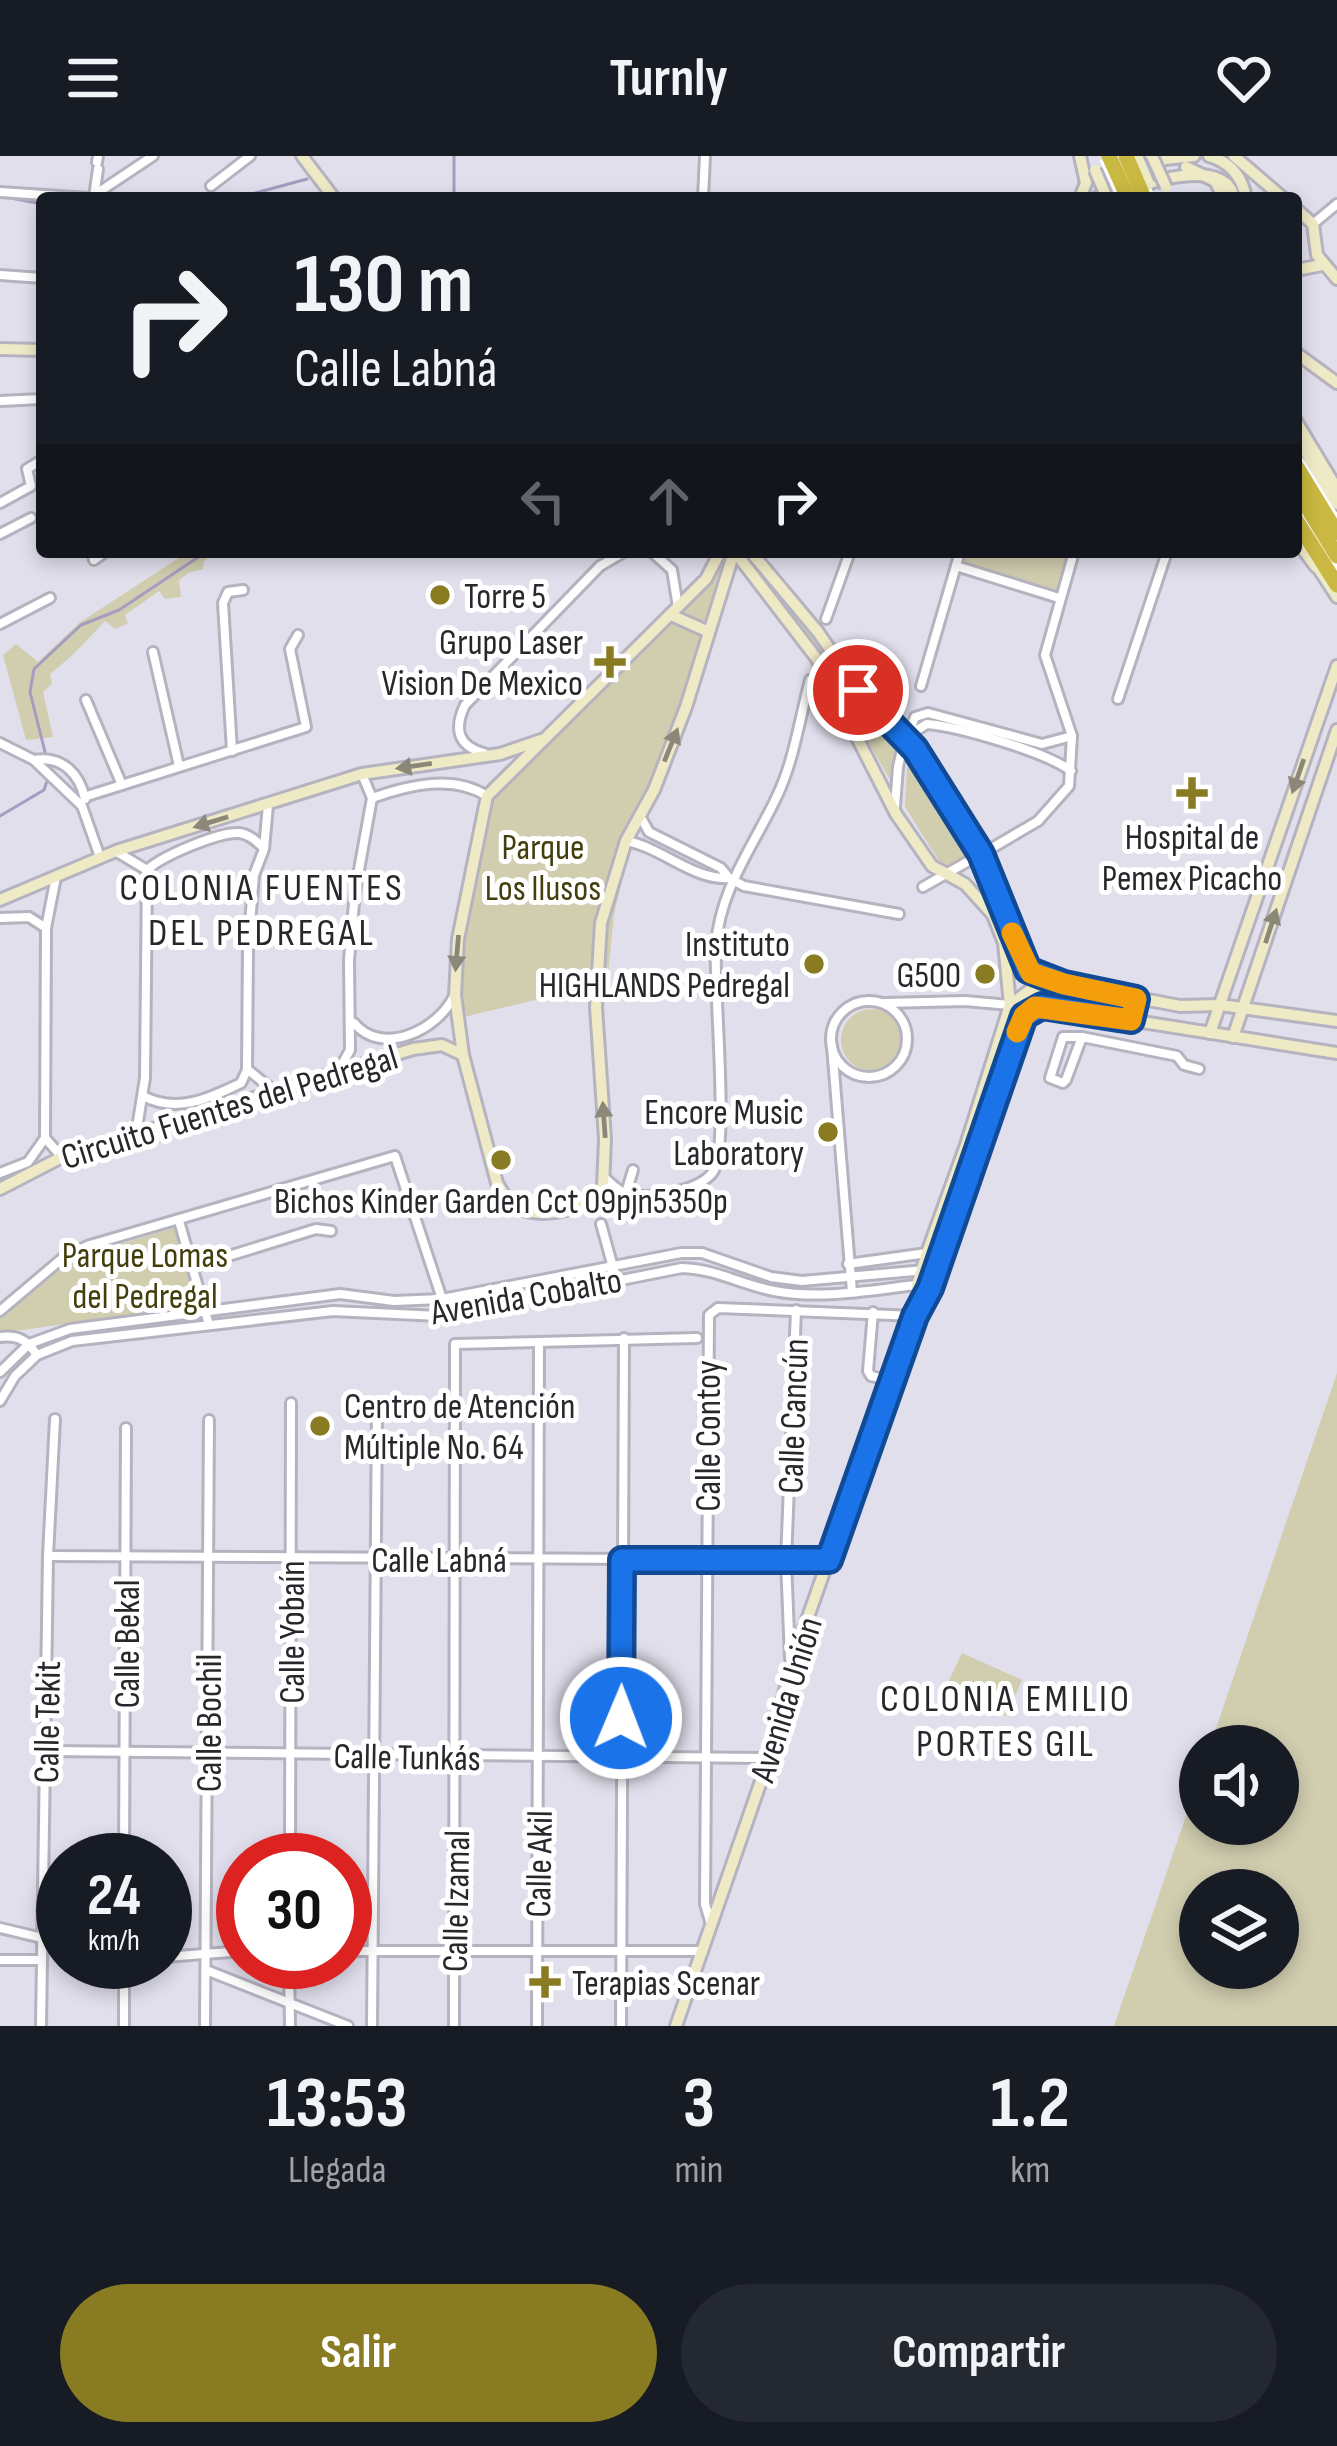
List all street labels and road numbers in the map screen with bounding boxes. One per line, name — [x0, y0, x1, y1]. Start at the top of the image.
street label: Circuito Fuentes del Pedregal — [56, 1037, 403, 1180]
street label: Avenida Cobalto — [427, 1260, 625, 1336]
street label: Calle Cancún — [770, 1338, 819, 1494]
street label: Calle Contoy — [688, 1360, 731, 1512]
street label: Calle Labná — [371, 1540, 507, 1583]
street label: Calle Yobaín — [272, 1560, 315, 1704]
street label: Calle Bekal — [107, 1579, 150, 1709]
street label: Avenida Unión — [742, 1612, 833, 1788]
street label: Calle Bochil — [189, 1654, 232, 1792]
street label: Calle Tekit — [26, 1660, 71, 1784]
street label: Calle Tunkás — [333, 1736, 481, 1781]
street label: Calle Akil — [518, 1810, 563, 1918]
street label: Calle Izamal — [435, 1830, 480, 1972]

